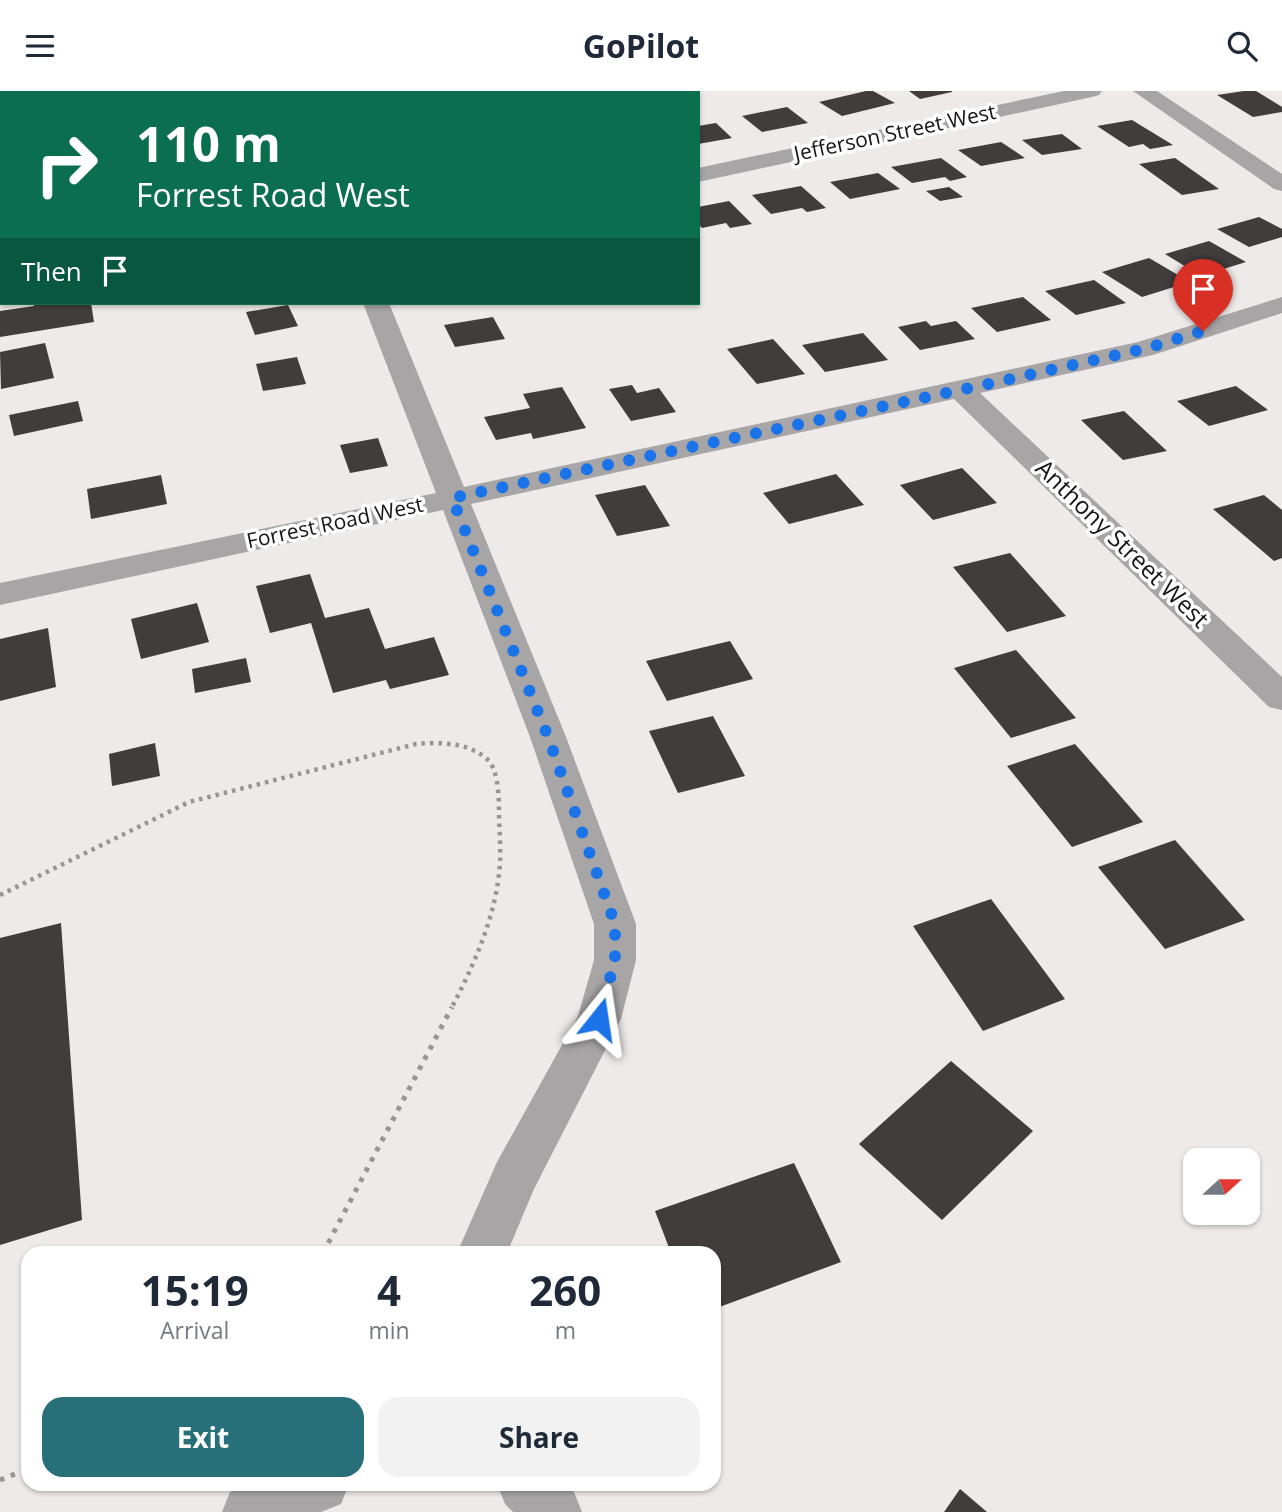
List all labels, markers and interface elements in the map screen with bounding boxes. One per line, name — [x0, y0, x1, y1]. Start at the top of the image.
text: GoPilot — [583, 24, 699, 67]
icon: menu — [21, 27, 59, 65]
icon: search — [1223, 27, 1261, 65]
street label: Jefferson Street West — [789, 97, 998, 168]
text: 110 m — [136, 110, 281, 176]
icon: right — [21, 119, 112, 210]
text: Forrest Road West — [136, 173, 410, 216]
icon: arrive — [96, 252, 134, 290]
text: Then — [21, 253, 82, 289]
pin — [1173, 259, 1233, 331]
icon: arrive — [1184, 270, 1222, 308]
street label: Anthony Street West — [1029, 451, 1217, 634]
street label: Forrest Road West — [244, 490, 426, 554]
position arrow — [562, 982, 636, 1056]
north arrow — [1183, 1148, 1260, 1225]
map controls — [1183, 1148, 1260, 1225]
text: 15:19 — [141, 1261, 249, 1318]
text: 4 — [377, 1261, 401, 1318]
text: 260 — [529, 1261, 601, 1318]
text: Arrival — [160, 1314, 229, 1346]
text: min — [368, 1314, 410, 1346]
text: m — [555, 1314, 576, 1346]
button: Exit — [42, 1397, 364, 1477]
button: Share — [378, 1397, 700, 1477]

